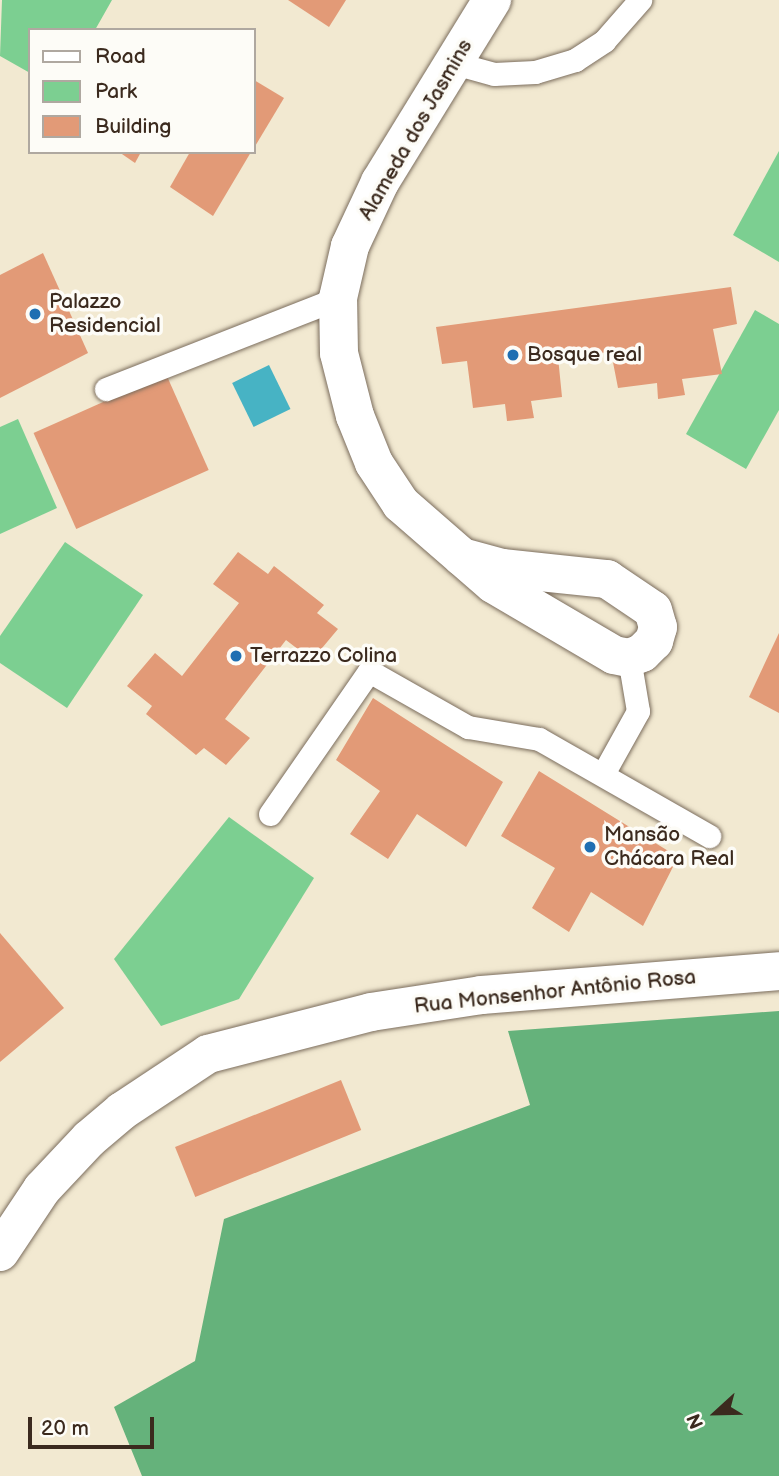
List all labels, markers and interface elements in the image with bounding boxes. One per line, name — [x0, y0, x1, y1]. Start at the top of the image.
legend — [28, 28, 256, 154]
street label: Alameda dos Jasmins — [354, 34, 478, 226]
text: Road — [95, 44, 146, 69]
text: Park — [95, 79, 137, 104]
text: Building — [95, 114, 171, 139]
place label: Palazzo Residencial — [49, 289, 161, 339]
marker: Palazzo Residencial — [27, 306, 43, 322]
place label: Bosque real — [527, 342, 642, 368]
marker: Bosque real — [505, 347, 521, 363]
place label: Terrazzo Colina — [250, 643, 397, 669]
marker: Terrazzo Colina — [228, 648, 244, 664]
place label: Mansão Chácara Real — [604, 822, 734, 872]
marker: Mansão Chácara Real — [582, 839, 598, 855]
street label: Rua Monsenhor Antônio Rosa — [413, 965, 697, 1019]
north arrow — [681, 1378, 751, 1448]
scale bar — [32, 1402, 158, 1446]
text: N — [683, 1410, 709, 1432]
text: 20 m — [41, 1416, 89, 1441]

